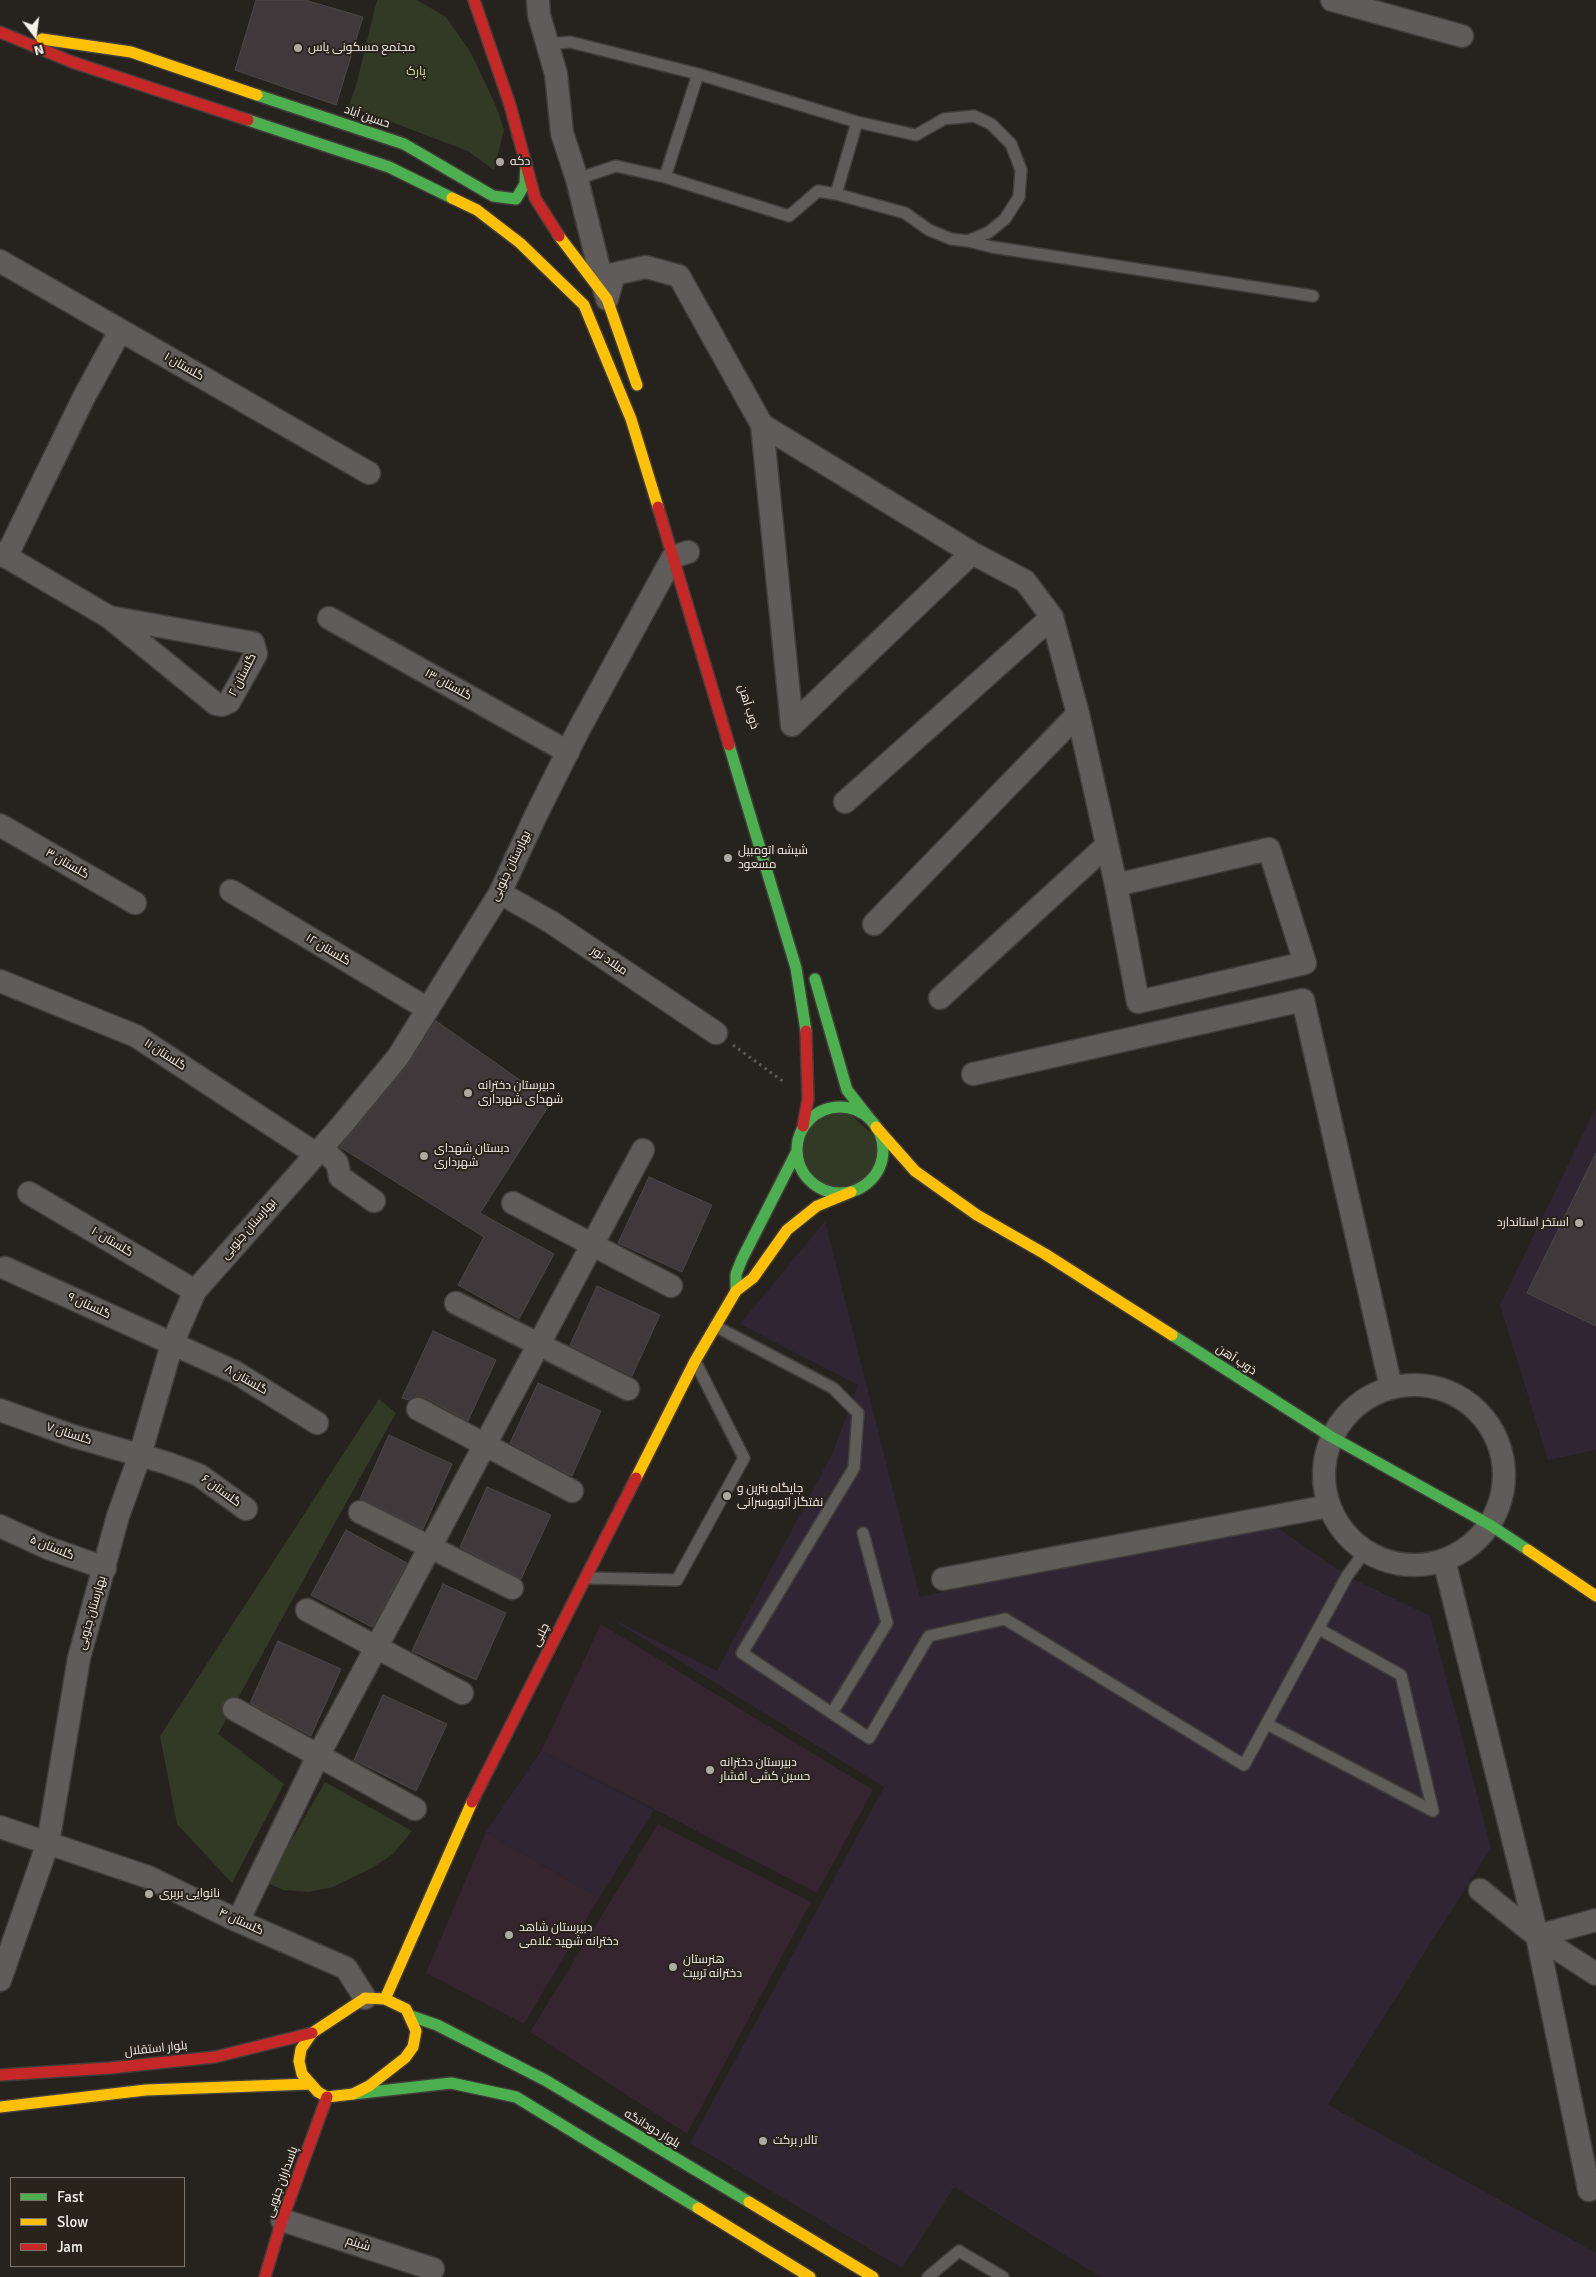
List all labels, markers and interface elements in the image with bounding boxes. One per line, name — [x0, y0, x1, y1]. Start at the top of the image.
north arrow — [10, 10, 60, 60]
text: N — [32, 40, 46, 59]
place label: مجتمع مسکونی یاس — [308, 41, 415, 55]
marker: مجتمع مسکونی یاس — [292, 42, 304, 54]
park label: پارک — [406, 65, 426, 79]
street label: حسین آباد — [342, 102, 392, 132]
place label: دکه — [510, 155, 530, 169]
marker: دکه — [494, 156, 506, 168]
street label: گلستان ۱ — [162, 350, 206, 384]
street label: گلستان ۲ — [226, 651, 260, 699]
street label: گلستان ۱۳ — [422, 666, 474, 704]
street label: ذوب آهن — [734, 683, 762, 731]
street label: بهارستان جنوبی — [488, 829, 534, 903]
place label: شیشه اتومبیل مسعود — [738, 844, 808, 872]
street label: گلستان ۳ — [43, 846, 91, 882]
marker: شیشه اتومبیل مسعود — [722, 852, 734, 864]
street label: گلستان ۱۲ — [303, 931, 353, 969]
street label: میلاد نور — [588, 944, 630, 978]
street label: گلستان ۱۱ — [141, 1036, 189, 1074]
place label: دبیرستان دخترانه شهدای شهرداری — [478, 1079, 563, 1107]
marker: دبیرستان دخترانه شهدای شهرداری — [462, 1087, 474, 1099]
place label: دبستان شهدای شهرداری — [434, 1142, 509, 1170]
marker: دبستان شهدای شهرداری — [418, 1150, 430, 1162]
street label: بهارستان جنوبی — [219, 1195, 279, 1263]
place label: استخر استاندارد — [1497, 1216, 1569, 1230]
marker: استخر استاندارد — [1573, 1217, 1585, 1229]
street label: گلستان ۱۰ — [88, 1224, 136, 1260]
street label: گلستان ۹ — [65, 1290, 113, 1322]
street label: ذوب آهن — [1213, 1342, 1259, 1378]
street label: گلستان ۸ — [222, 1362, 270, 1398]
street label: گلستان ۷ — [44, 1420, 94, 1448]
street label: گلستان ۶ — [198, 1472, 244, 1510]
place label: جایگاه بنزین و نفتگاز اتوبوسرانی — [737, 1482, 823, 1510]
marker: جایگاه بنزین و نفتگاز اتوبوسرانی — [721, 1490, 733, 1502]
street label: گلستان ۵ — [28, 1533, 76, 1563]
street label: بهارستان جنوبی — [75, 1574, 109, 1652]
street label: چلبی — [529, 1621, 553, 1649]
place label: دبیرستان دخترانه حسین کشی افشار — [720, 1756, 810, 1784]
marker: دبیرستان دخترانه حسین کشی افشار — [704, 1764, 716, 1776]
place label: نانوایی بربری — [159, 1887, 220, 1901]
marker: نانوایی بربری — [143, 1888, 155, 1900]
street label: گلستان ۴ — [216, 1905, 266, 1939]
place label: دبیرستان شاهد دخترانه شهید غلامی — [519, 1921, 618, 1949]
marker: دبیرستان شاهد دخترانه شهید غلامی — [503, 1929, 515, 1941]
place label: هنرستان دخترانه تربیت — [683, 1953, 742, 1981]
marker: هنرستان دخترانه تربیت — [667, 1961, 679, 1973]
street label: بلوار استقلال — [124, 2039, 188, 2059]
street label: بلوار دودانگه — [621, 2107, 683, 2151]
place label: تالار برکت — [773, 2134, 817, 2148]
marker: تالار برکت — [757, 2135, 769, 2147]
street label: پاسداران جنوبی — [263, 2145, 301, 2219]
legend — [10, 2177, 185, 2267]
text: Fast — [57, 2188, 84, 2206]
text: Slow — [57, 2213, 88, 2231]
street label: شبنم — [344, 2233, 372, 2255]
text: Jam — [57, 2238, 83, 2256]

